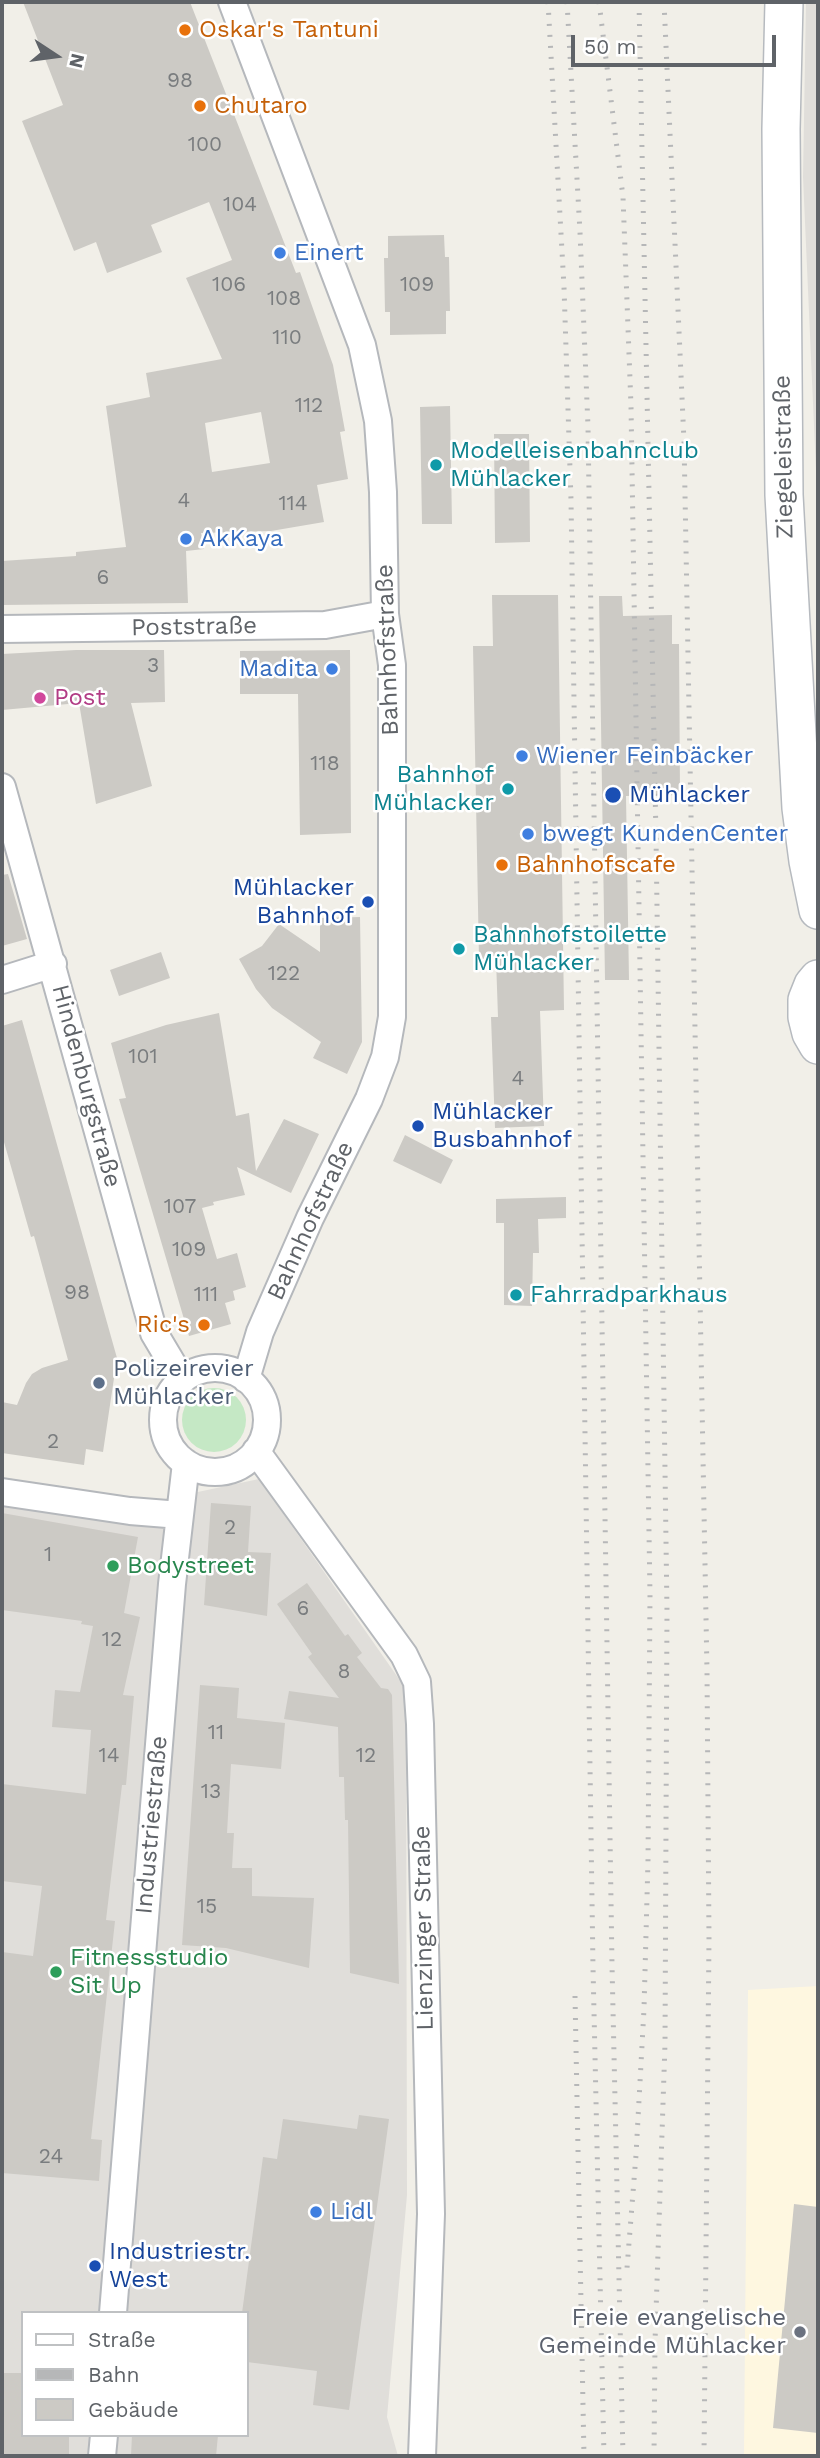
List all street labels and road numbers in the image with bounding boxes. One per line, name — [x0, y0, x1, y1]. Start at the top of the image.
street label: Ziegeleistraße — [768, 375, 800, 539]
street label: Bahnhofstraße — [371, 564, 405, 736]
street label: Poststraße — [131, 612, 257, 642]
street label: Hindenburgstraße — [45, 981, 127, 1191]
street label: Bahnhofstraße — [262, 1137, 360, 1305]
street label: Industriestraße — [130, 1735, 174, 1915]
street label: Lienzinger Straße — [408, 1825, 440, 2031]

